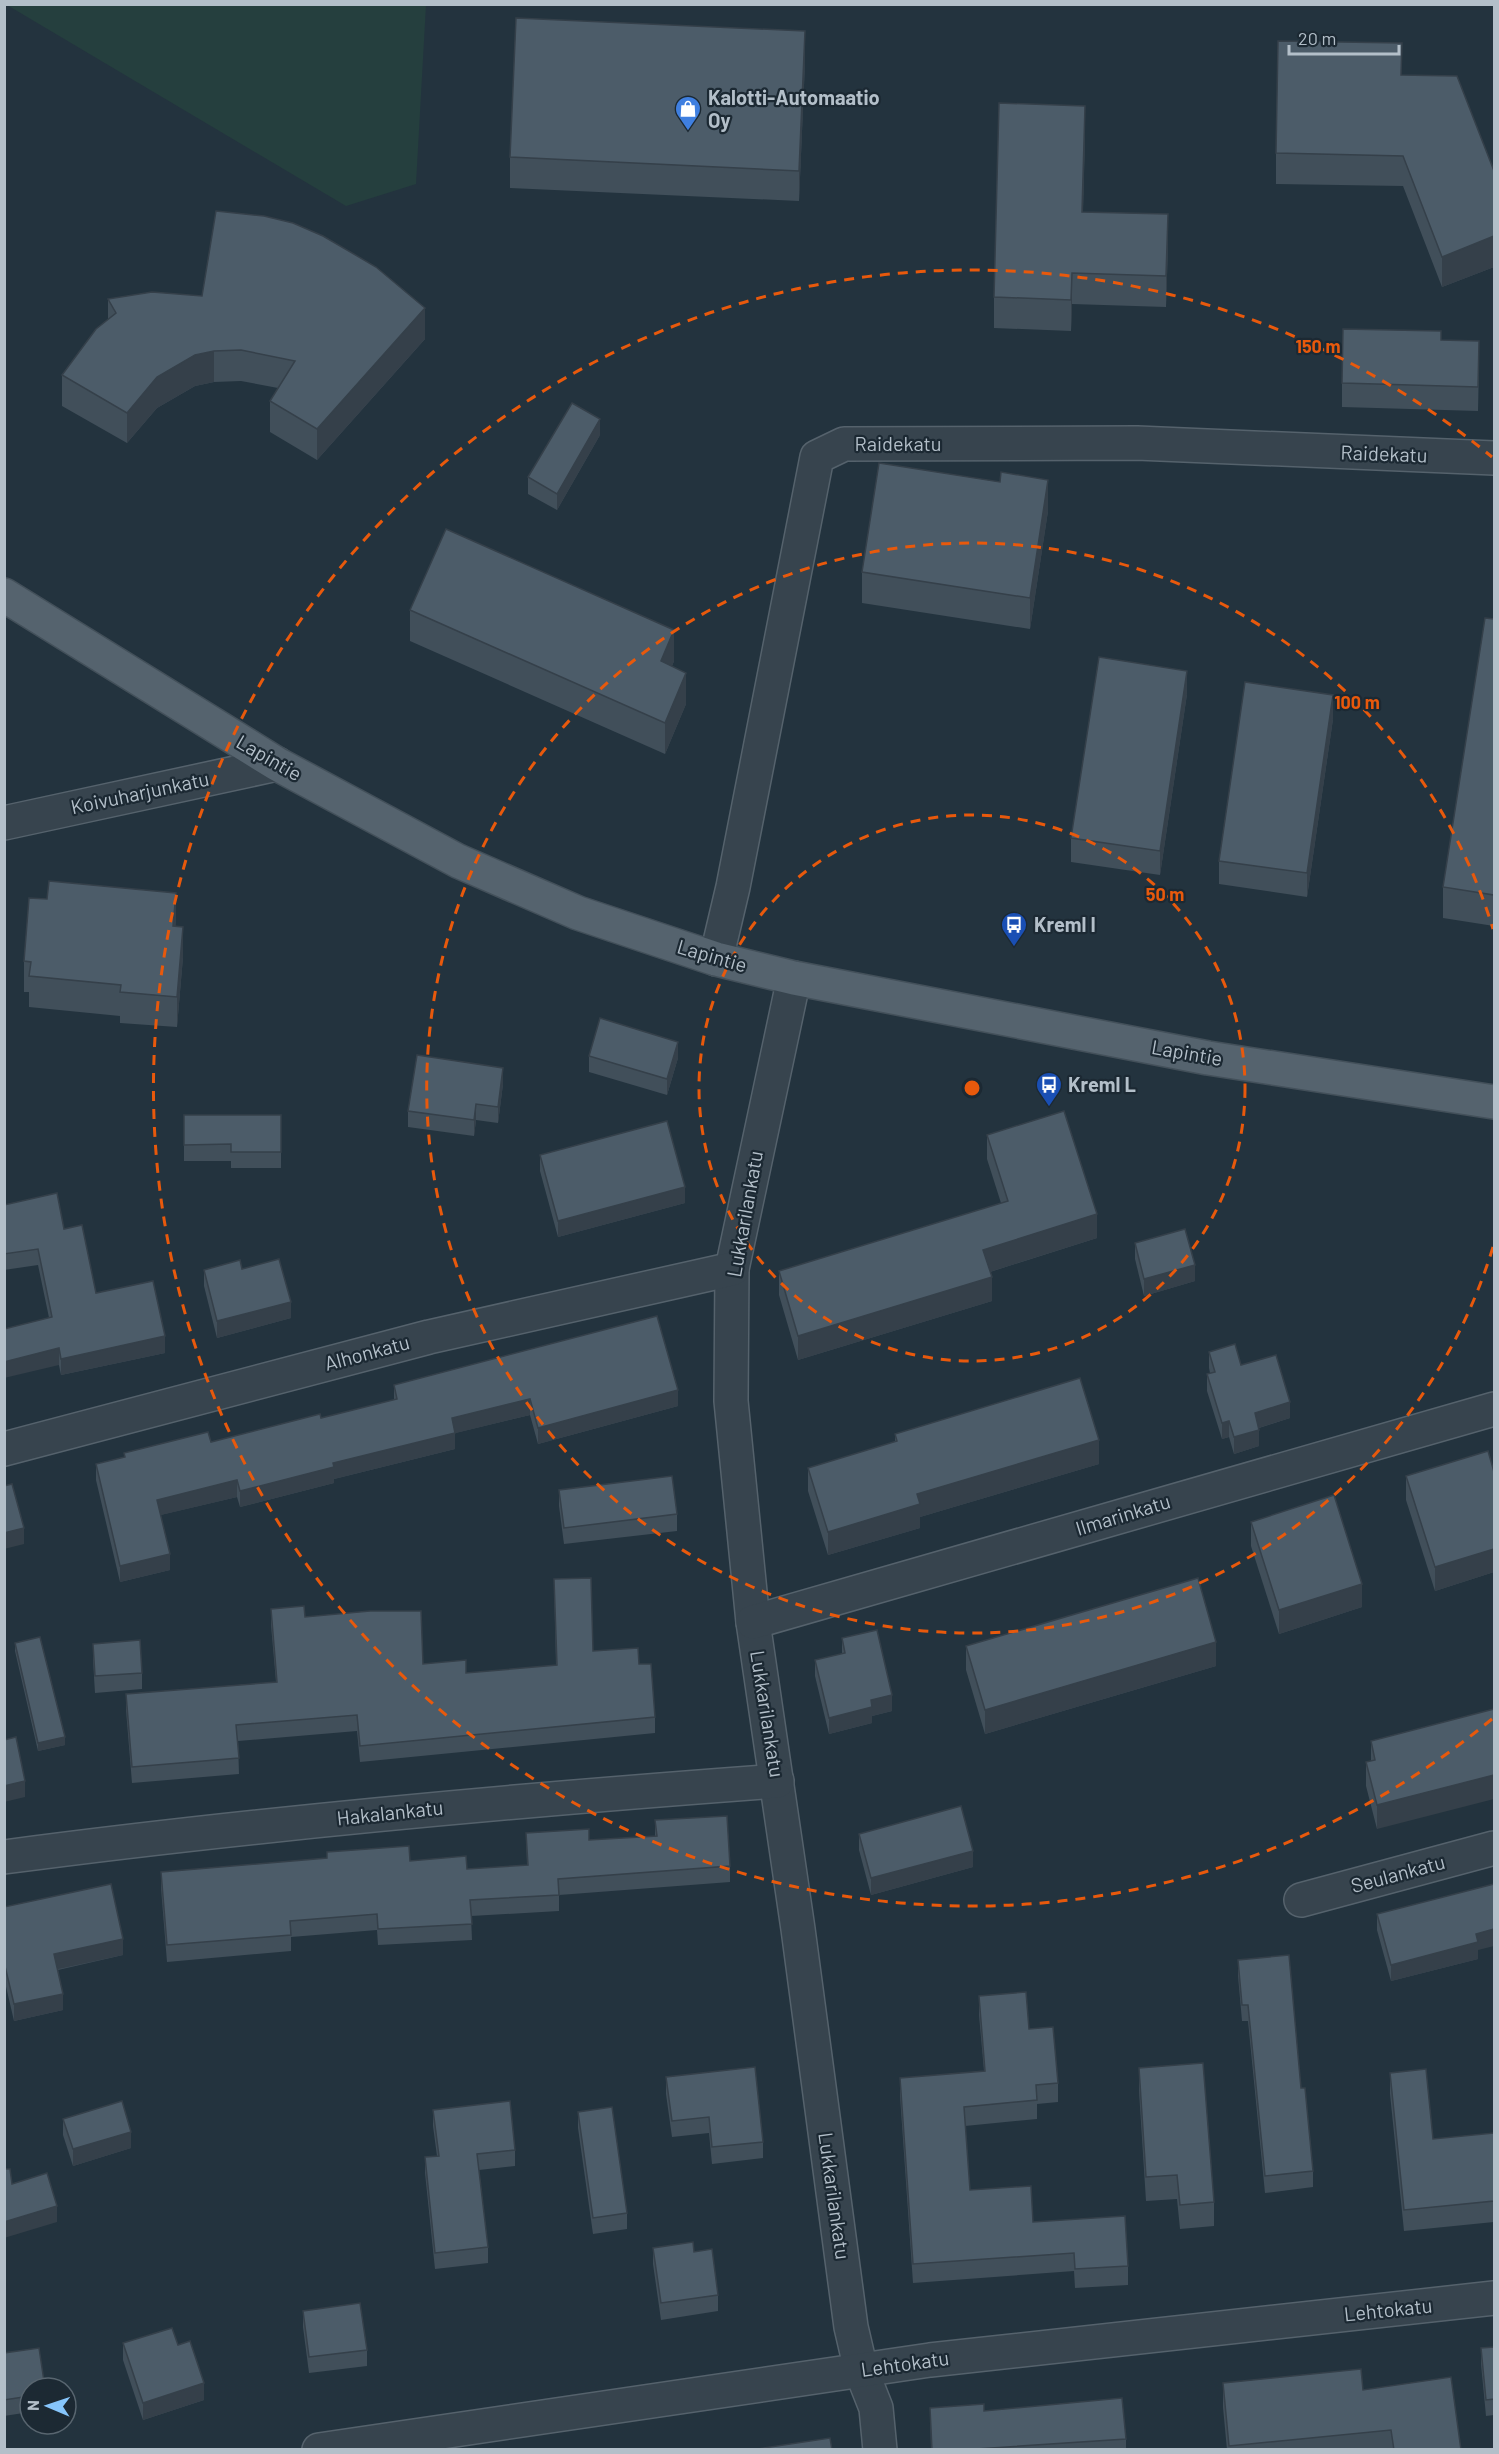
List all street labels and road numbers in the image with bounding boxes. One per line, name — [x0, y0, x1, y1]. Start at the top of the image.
street label: Raidekatu — [854, 431, 942, 455]
street label: Raidekatu — [1340, 439, 1428, 467]
street label: Lapintie — [233, 729, 306, 785]
street label: Koivuharjunkatu — [68, 766, 211, 818]
street label: Lapintie — [675, 934, 750, 976]
street label: Lapintie — [1150, 1034, 1224, 1070]
street label: Lukkarilankatu — [721, 1149, 767, 1279]
street label: Alhonkatu — [322, 1329, 412, 1375]
street label: Ilmarinkatu — [1072, 1488, 1173, 1540]
street label: Lukkarilankatu — [746, 1649, 790, 1779]
street label: Hakalankatu — [335, 1794, 444, 1830]
street label: Seulankatu — [1348, 1849, 1448, 1897]
street label: Lukkarilankatu — [814, 2131, 856, 2261]
street label: Lehtokatu — [1343, 2292, 1433, 2326]
street label: Lehtokatu — [859, 2345, 950, 2381]

